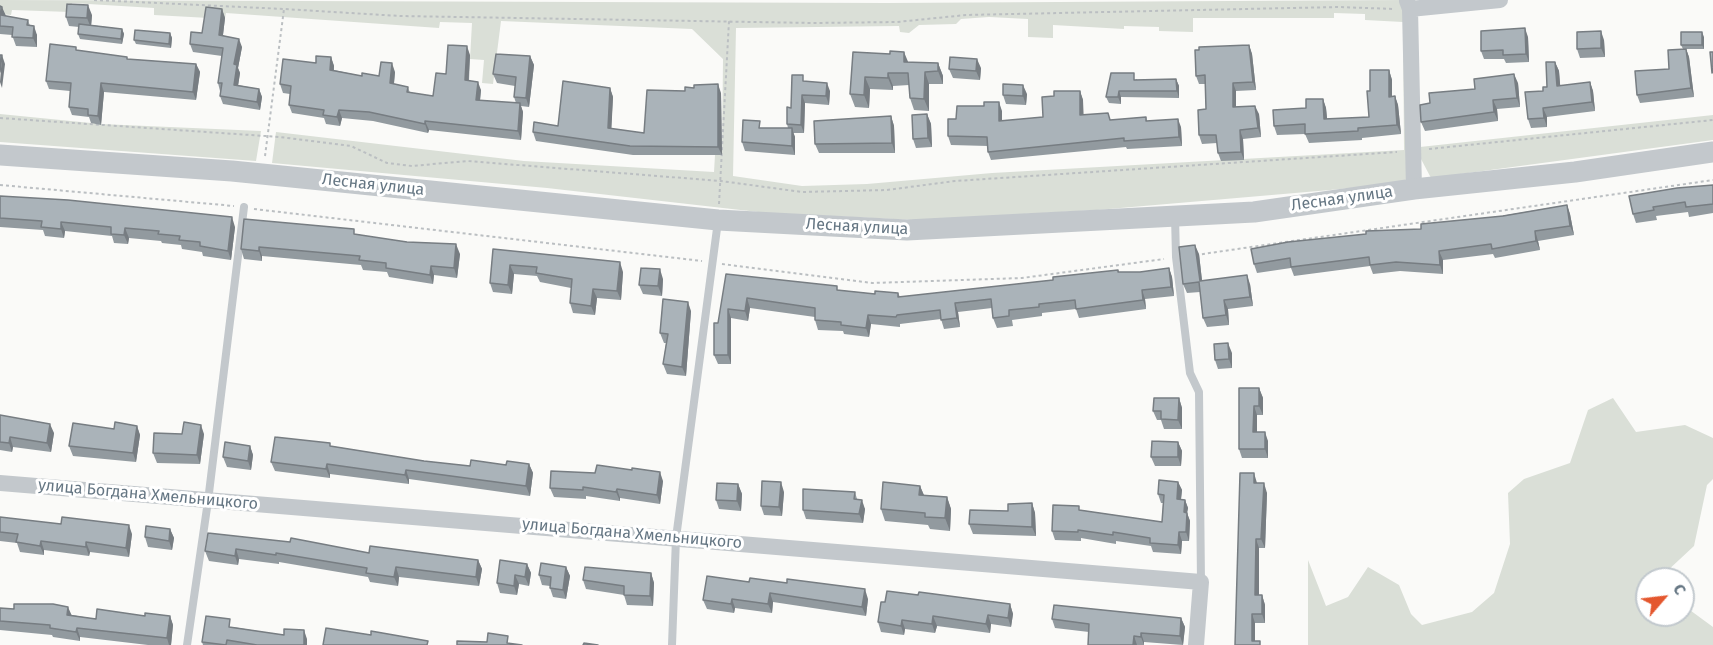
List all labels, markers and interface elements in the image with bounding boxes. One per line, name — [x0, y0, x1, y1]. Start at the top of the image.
street label: Лесная улица — [321, 170, 425, 200]
street label: Лесная улица — [1290, 182, 1394, 216]
street label: Лесная улица — [805, 215, 909, 239]
street label: улица Богдана Хмельницкого — [37, 476, 259, 514]
street label: улица Богдана Хмельницкого — [521, 515, 743, 553]
north arrow — [1635, 567, 1695, 627]
text: С — [1669, 581, 1690, 598]

